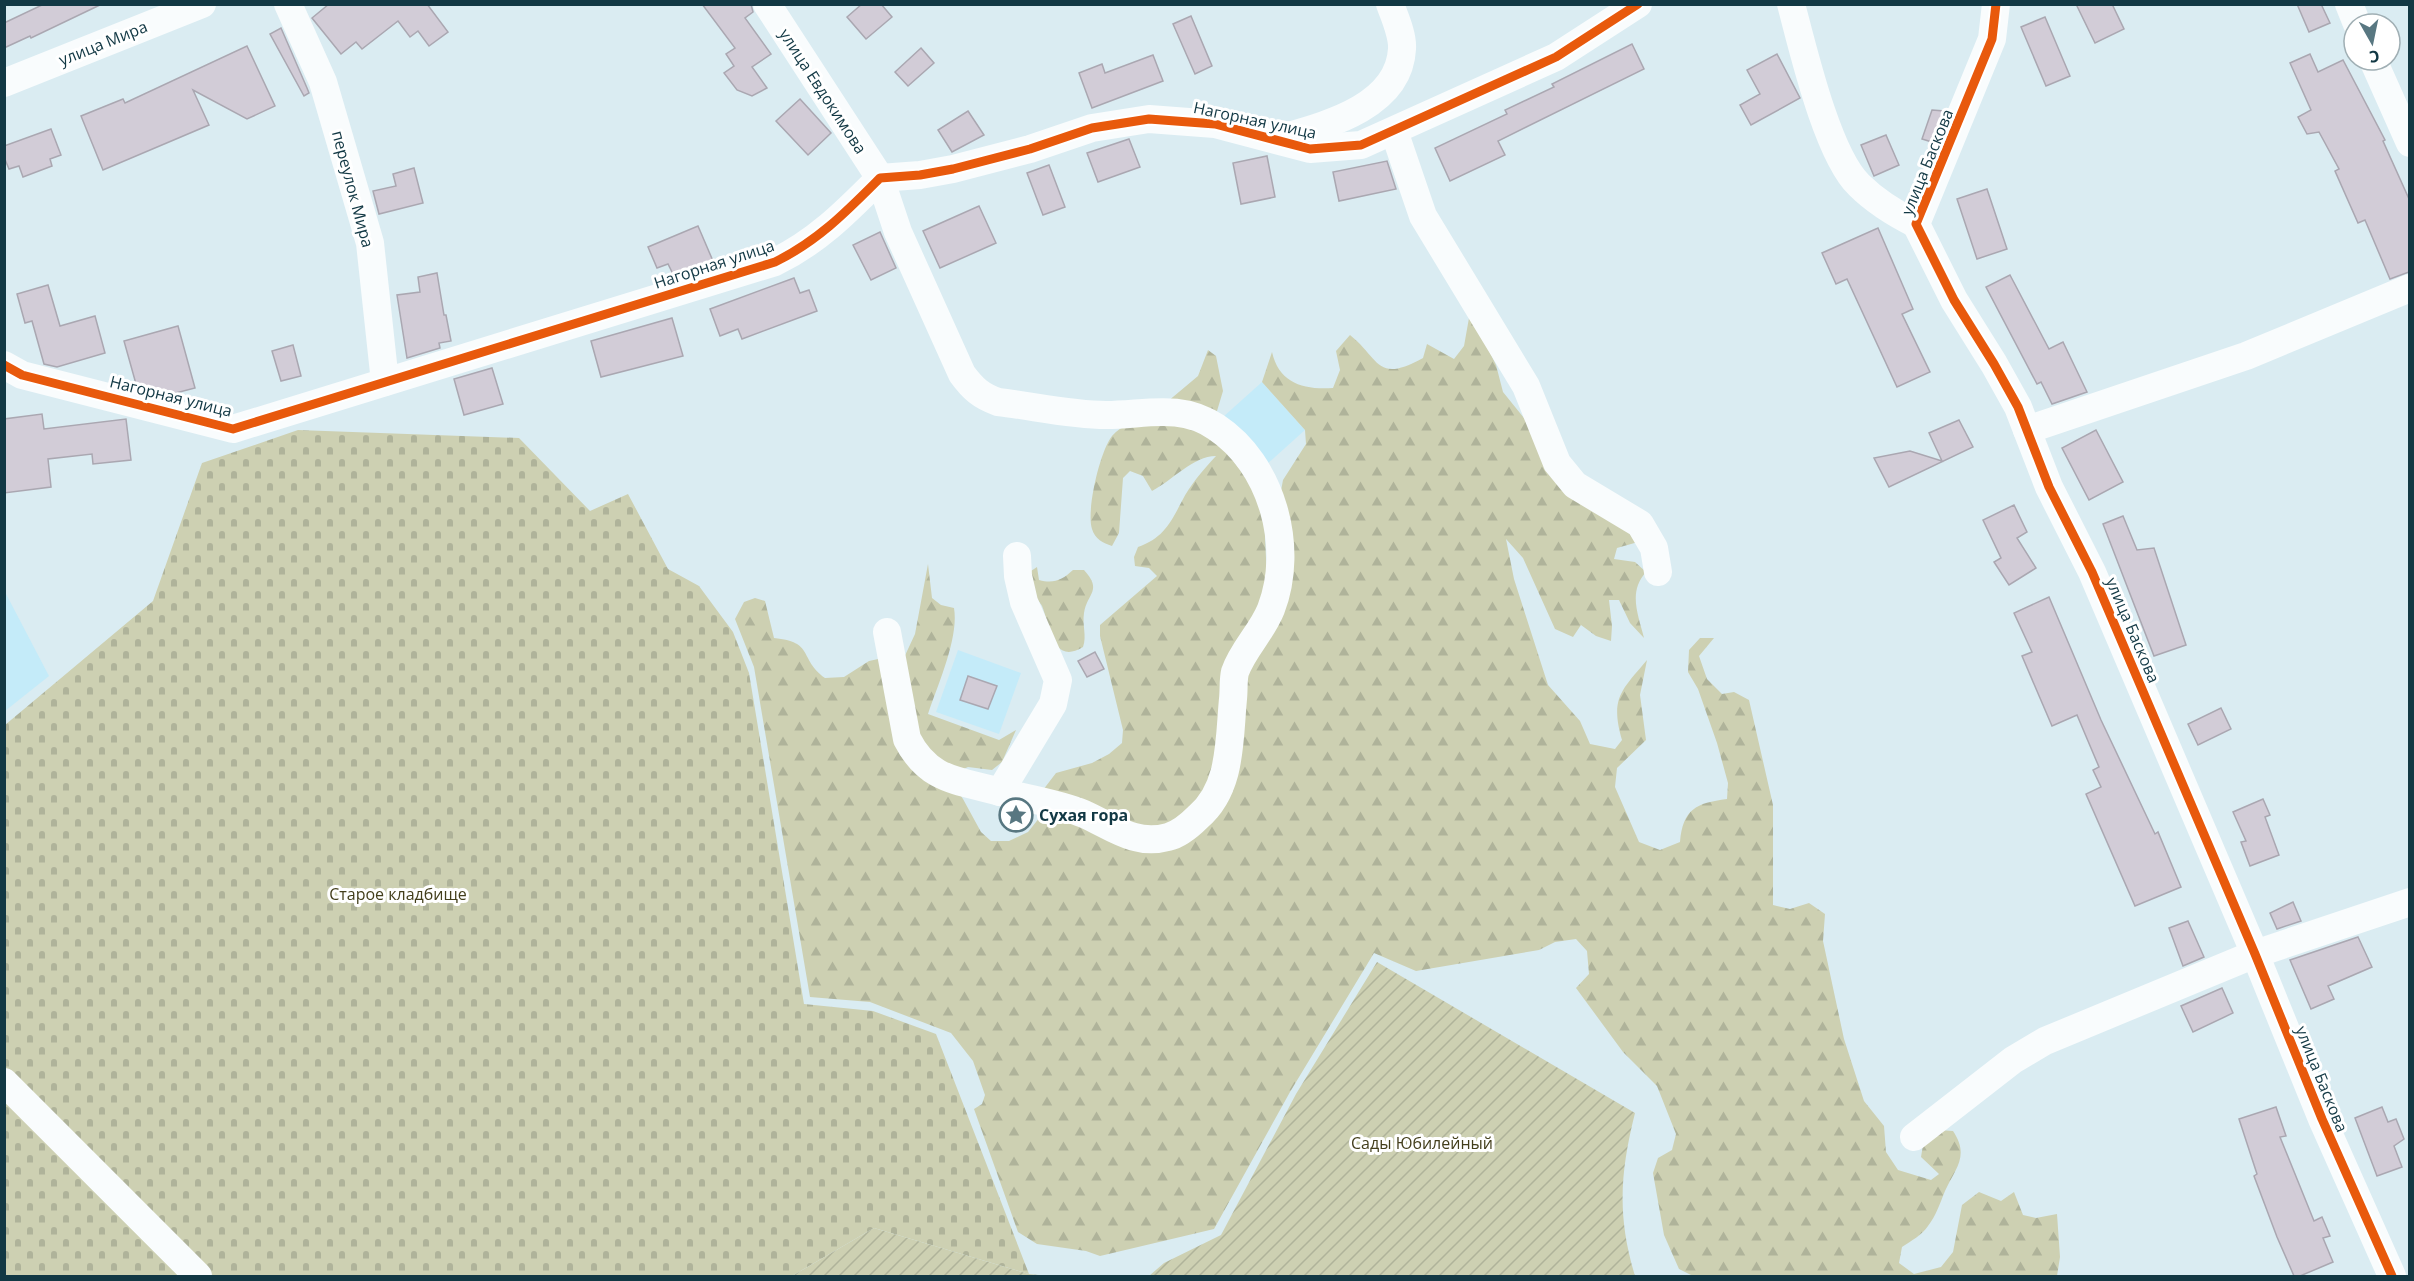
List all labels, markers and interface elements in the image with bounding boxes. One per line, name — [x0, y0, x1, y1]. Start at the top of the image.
north arrow — [2342, 12, 2402, 72]
street label: улица Мира — [55, 15, 151, 71]
street label: улица Евдокимова — [774, 24, 872, 158]
text: С — [2368, 45, 2381, 68]
street label: Нагорная улица — [1191, 96, 1319, 144]
street label: улица Баскова — [1896, 106, 1958, 218]
street label: переулок Мира — [327, 128, 379, 250]
street label: Нагорная улица — [651, 234, 777, 294]
street label: Нагорная улица — [108, 370, 234, 422]
street label: улица Баскова — [2101, 574, 2165, 686]
place icon: Сухая гора — [998, 797, 1034, 833]
place label: Сухая гора — [1039, 804, 1128, 826]
park label: Старое кладбище — [329, 883, 467, 905]
street label: улица Баскова — [2291, 1023, 2353, 1135]
park label: Сады Юбилейный — [1351, 1132, 1493, 1154]

